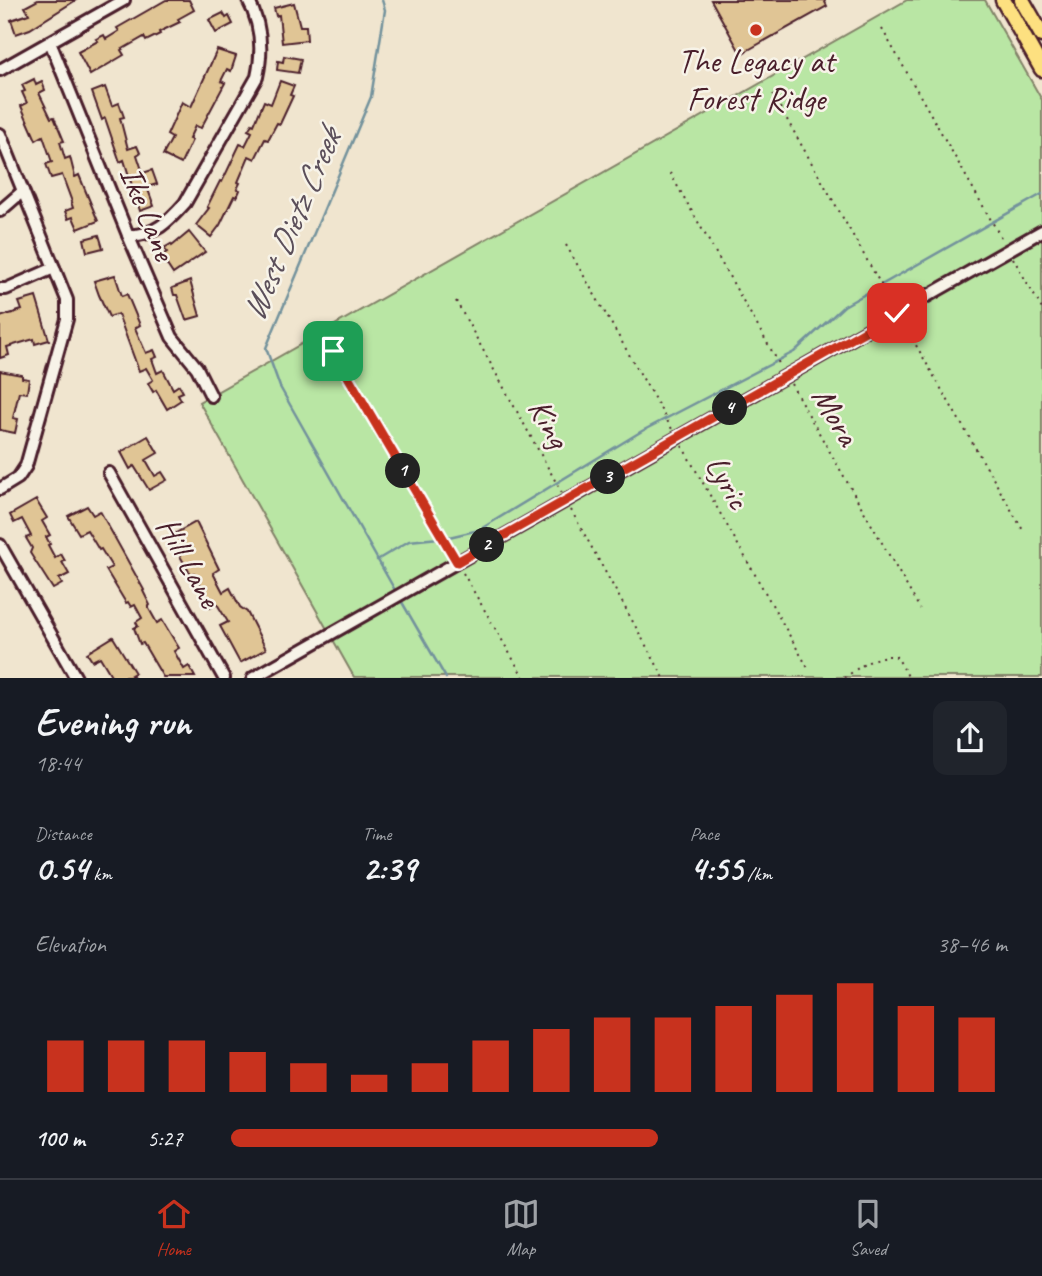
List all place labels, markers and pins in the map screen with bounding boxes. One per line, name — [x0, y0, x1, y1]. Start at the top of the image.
marker: The Legacy at Forest Ridge — [748, 22, 764, 38]
place label: The Legacy at Forest Ridge — [678, 40, 837, 120]
pin — [867, 283, 927, 343]
pin — [303, 321, 363, 381]
pin: 4 — [712, 390, 748, 426]
pin: 1 — [386, 454, 420, 489]
pin: 3 — [590, 460, 626, 494]
pin: 2 — [470, 528, 504, 562]

